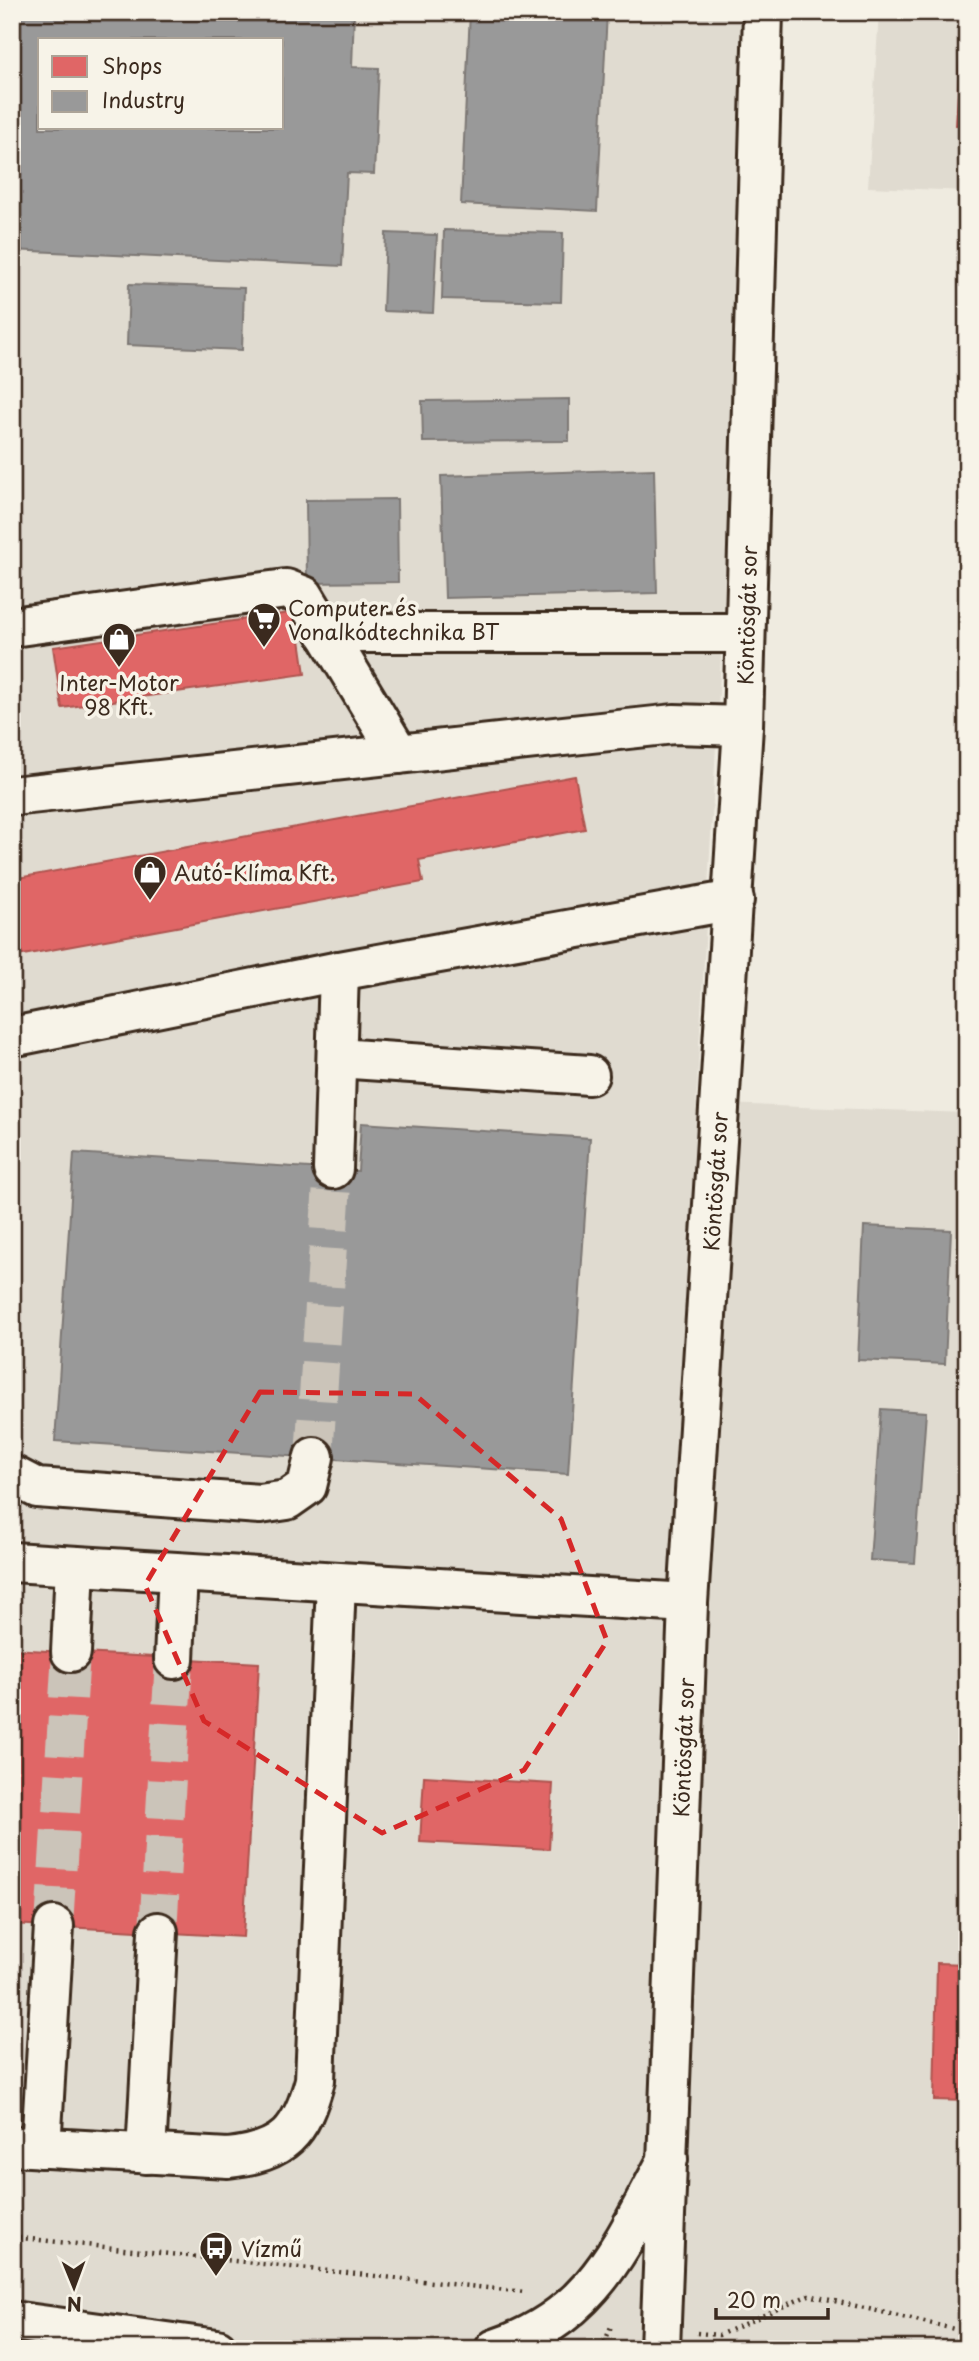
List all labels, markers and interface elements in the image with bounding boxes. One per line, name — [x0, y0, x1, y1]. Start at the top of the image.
legend — [38, 38, 284, 130]
text: Shops — [102, 49, 162, 81]
text: Industry — [102, 83, 185, 115]
street label: Köntösgát sor — [728, 545, 764, 685]
place label: Computer és Vonalkódtechnika BT — [288, 591, 500, 647]
supermarket icon: Computer és Vonalkódtechnika BT — [245, 600, 283, 649]
shop icon: Inter-Motor 98 Kft. — [100, 620, 138, 669]
place label: Inter-Motor 98 Kft. — [59, 666, 179, 722]
shop icon: Autó-Klíma Kft. — [131, 853, 169, 902]
place label: Autó-Klíma Kft. — [174, 856, 335, 888]
street label: Köntösgát sor — [694, 1111, 735, 1252]
street label: Köntösgát sor — [664, 1677, 701, 1818]
bus stop icon: Vízmű — [197, 2229, 235, 2278]
place label: Vízmű — [241, 2232, 302, 2264]
north arrow — [38, 2252, 108, 2322]
scale bar — [716, 2277, 828, 2321]
text: 20 m — [727, 2283, 781, 2315]
text: N — [67, 2291, 82, 2319]

